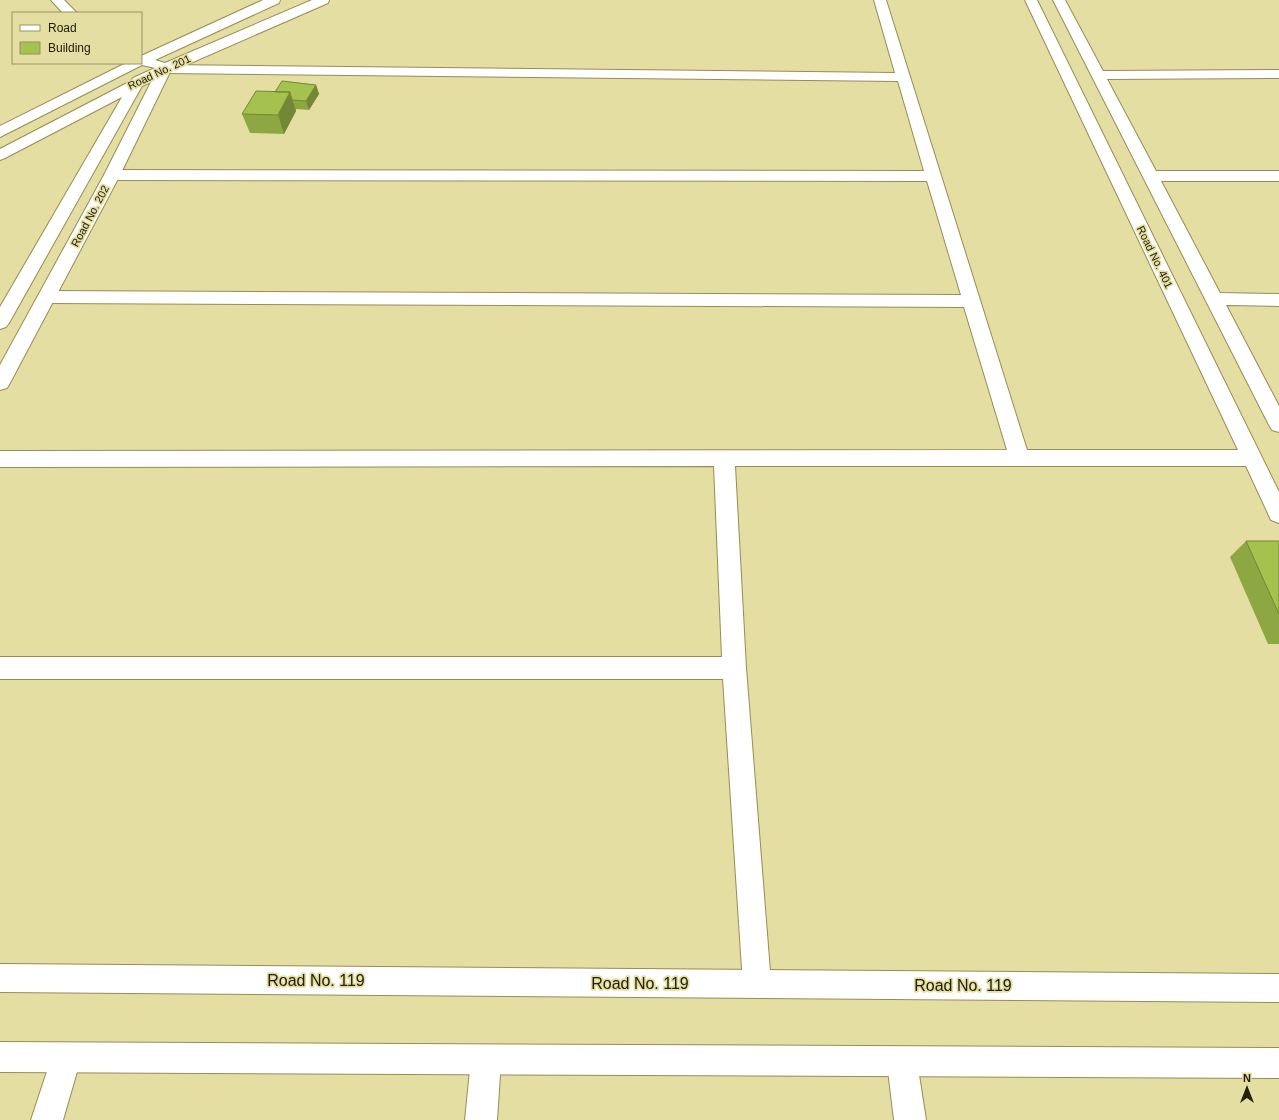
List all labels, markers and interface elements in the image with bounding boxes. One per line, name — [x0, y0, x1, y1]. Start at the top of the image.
legend — [12, 12, 142, 64]
text: Road — [48, 21, 77, 35]
text: Building — [48, 41, 91, 55]
street label: Road No. 201 — [126, 52, 192, 92]
street label: Road No. 202 — [69, 183, 111, 249]
street label: Road No. 401 — [1135, 224, 1175, 290]
street label: Road No. 119 — [267, 972, 365, 989]
street label: Road No. 119 — [591, 975, 689, 992]
street label: Road No. 119 — [914, 977, 1012, 994]
north arrow — [1227, 1068, 1267, 1108]
text: N — [1243, 1072, 1251, 1084]

